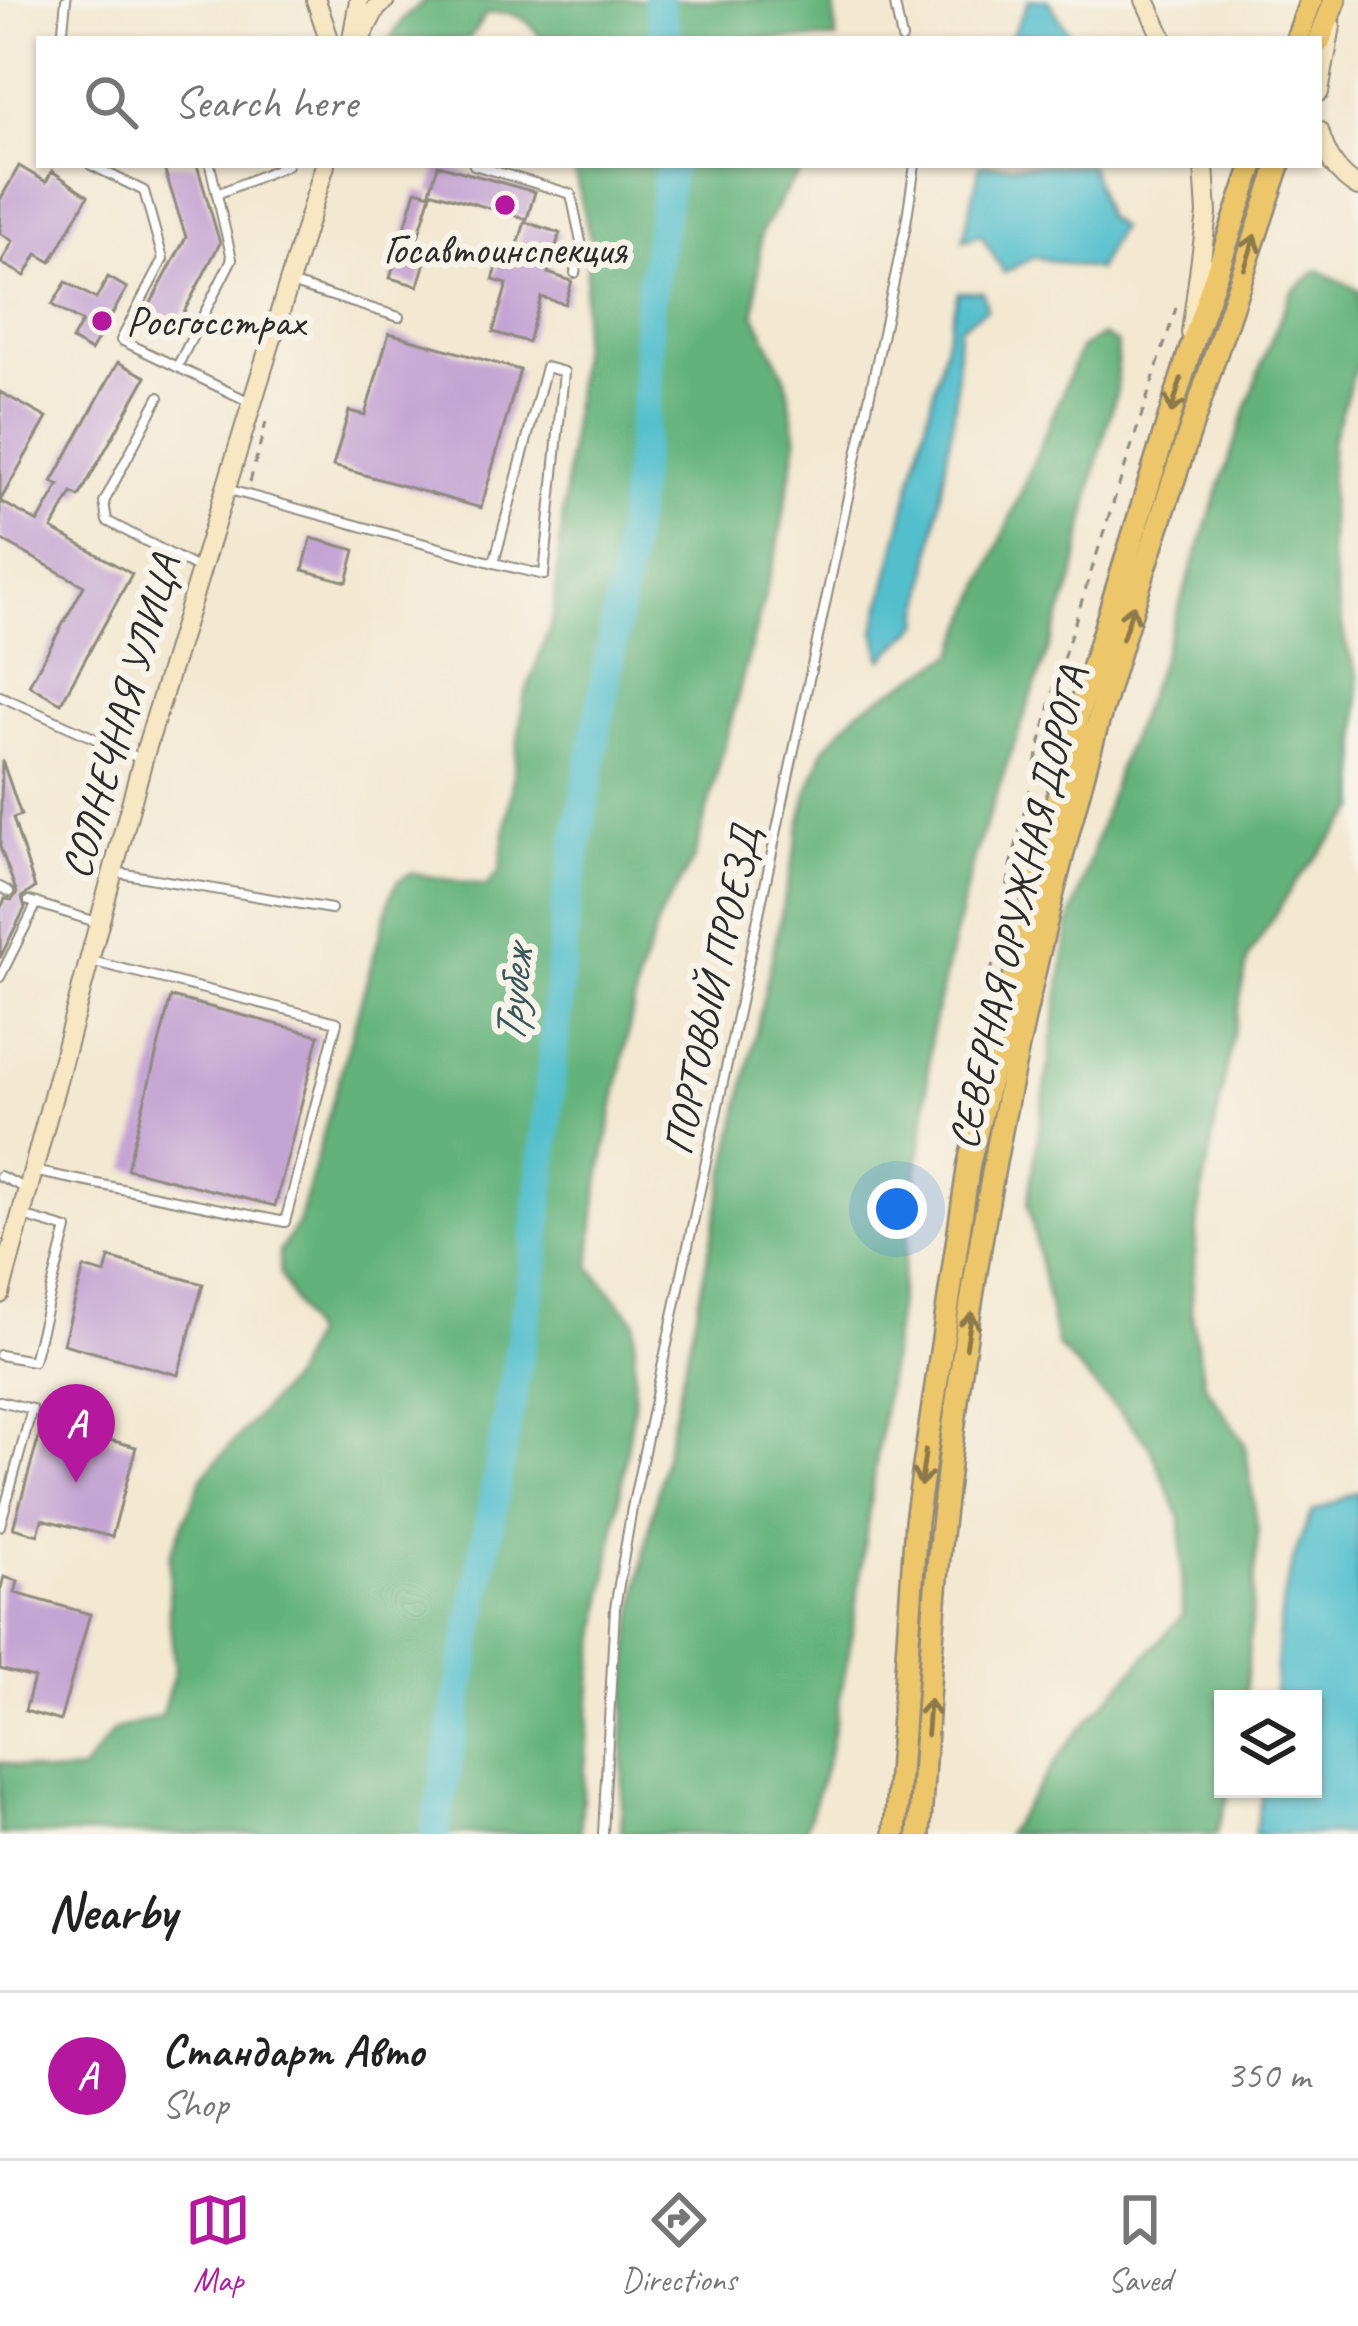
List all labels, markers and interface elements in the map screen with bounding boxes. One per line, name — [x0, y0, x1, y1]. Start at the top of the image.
search box — [36, 36, 1322, 168]
icon: search — [78, 69, 144, 135]
text: Search here — [174, 74, 357, 131]
marker: Госавтоинспекция — [492, 192, 518, 218]
place label: Госавтоинспекция — [383, 223, 629, 276]
one-way arrow — [1241, 234, 1262, 271]
place label: Росгосстрах — [126, 295, 308, 348]
marker: Росгосстрах — [89, 308, 115, 334]
one-way arrow — [1164, 376, 1186, 414]
street label: СОЛНЕЧНАЯ УЛИЦА — [50, 548, 193, 884]
one-way arrow — [1119, 604, 1141, 642]
street label: СЕВЕРНАЯ ОРУЖНАЯ ДОРОГА — [937, 661, 1099, 1154]
street label: ПОРТОВЫЙ ПРОЕЗД — [651, 819, 773, 1160]
water label: Трубеж — [480, 936, 546, 1046]
your location — [867, 1179, 927, 1239]
one-way arrow — [958, 1311, 981, 1350]
pin: A — [37, 1384, 115, 1483]
one-way arrow — [911, 1448, 934, 1487]
map controls — [1214, 1690, 1322, 1798]
button: layers — [1214, 1690, 1322, 1798]
one-way arrow — [916, 1698, 939, 1737]
text: Nearby — [48, 1880, 176, 1944]
text: Стандарт Авто — [162, 2023, 424, 2080]
text: A — [77, 2051, 97, 2100]
text: 350 m — [1226, 2051, 1310, 2100]
text: Shop — [162, 2080, 228, 2129]
tab: Map — [185, 2187, 251, 2301]
tab: Directions — [622, 2187, 736, 2301]
tab: Saved — [1107, 2187, 1173, 2301]

